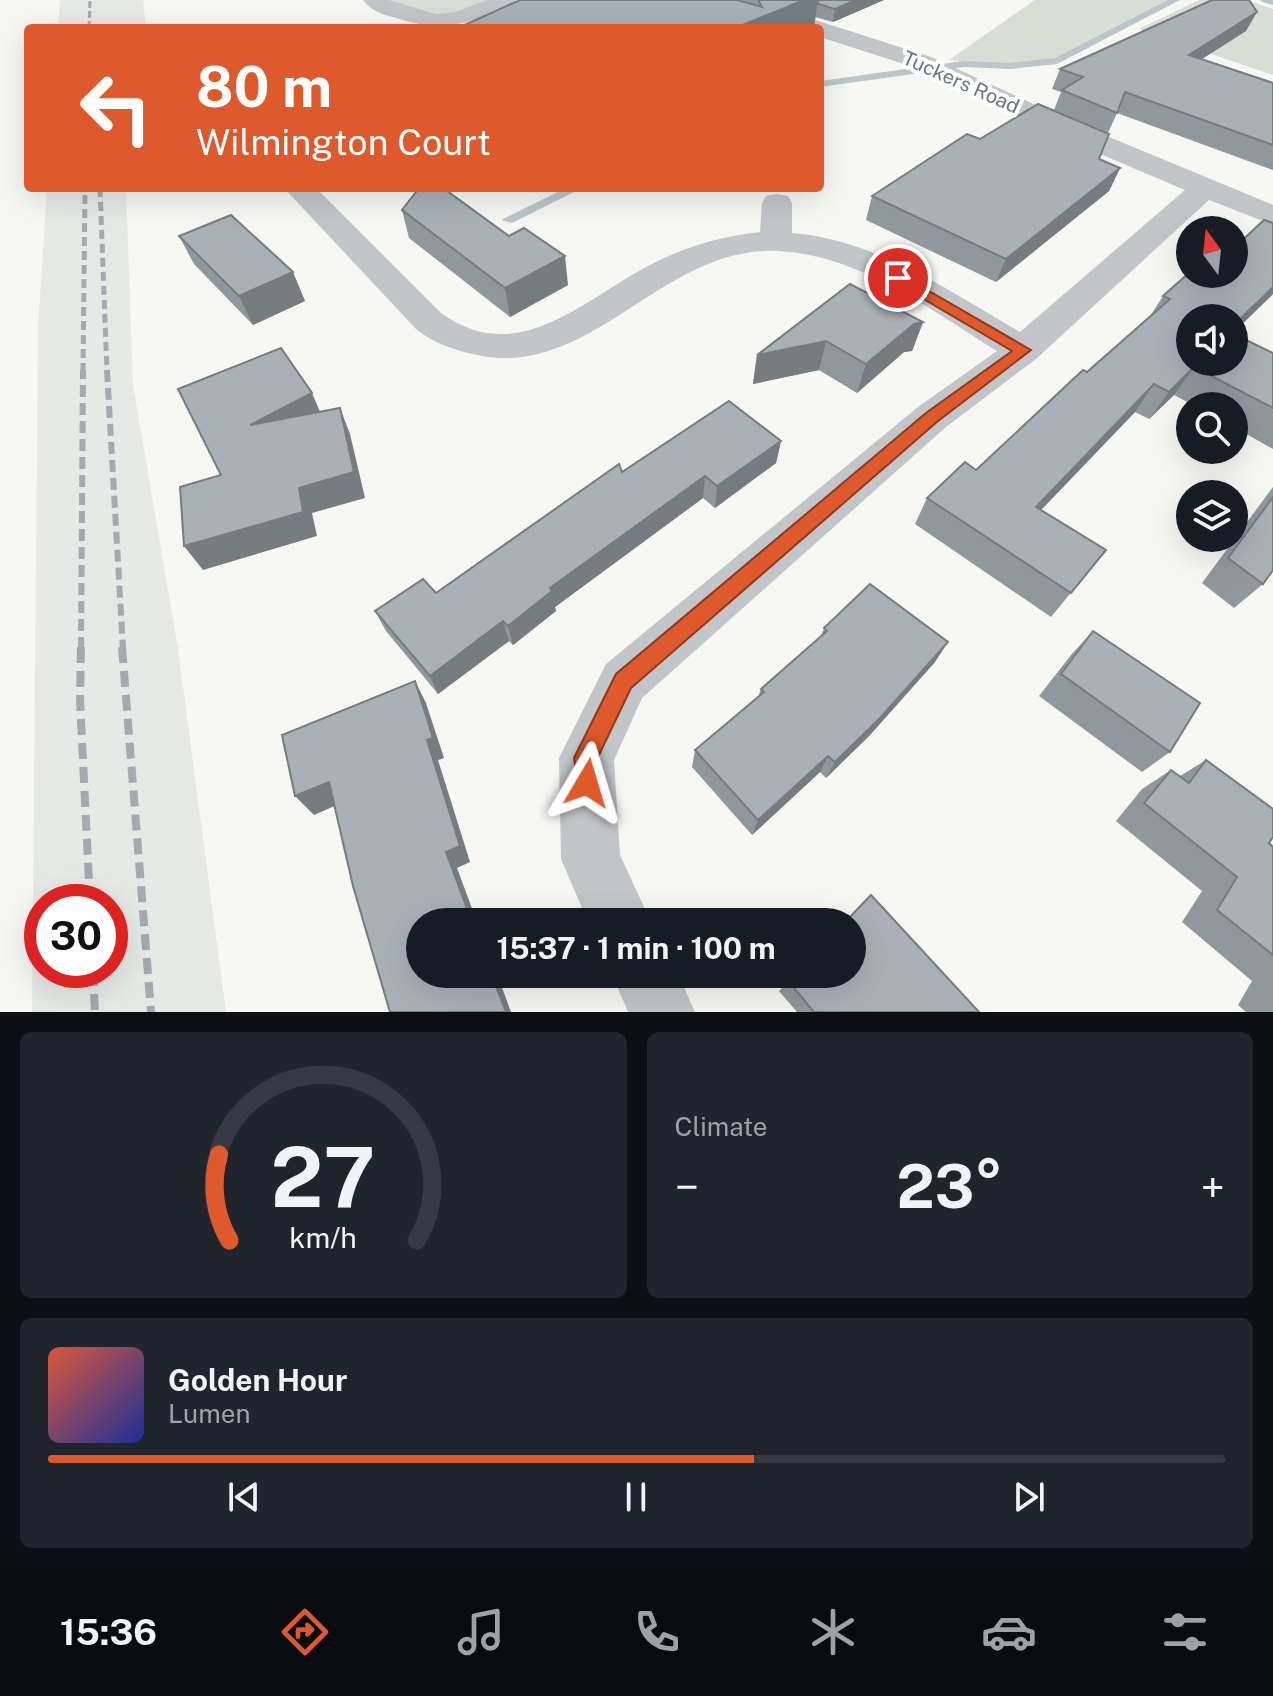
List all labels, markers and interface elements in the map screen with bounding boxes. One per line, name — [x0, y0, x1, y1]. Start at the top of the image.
street label: Tuckers Road — [899, 46, 1023, 118]
text: 80 m — [196, 54, 332, 120]
icon: left — [64, 56, 168, 160]
text: Wilmington Court — [196, 121, 491, 163]
north arrow — [1176, 216, 1248, 288]
map controls — [1176, 216, 1248, 552]
pin — [864, 244, 932, 312]
icon: arrive — [876, 256, 920, 300]
button: sound — [1176, 304, 1248, 376]
button: search — [1176, 392, 1248, 464]
button: layers — [1176, 480, 1248, 552]
position arrow — [545, 741, 629, 825]
speed limit sign: 30 — [24, 884, 128, 988]
text: 15:37 · 1 min · 100 m — [496, 930, 776, 966]
text: Climate — [675, 1111, 768, 1142]
text: 27 — [271, 1128, 376, 1226]
text: 23° — [897, 1151, 1003, 1222]
text: − — [675, 1161, 699, 1213]
text: + — [1201, 1161, 1225, 1213]
text: km/h — [290, 1221, 357, 1254]
text: Golden Hour — [168, 1362, 347, 1398]
text: Lumen — [168, 1398, 251, 1429]
icon: previous — [222, 1475, 266, 1519]
icon: pause — [614, 1475, 658, 1519]
icon: next — [1007, 1475, 1051, 1519]
icon: directions — [277, 1604, 333, 1660]
icon: music — [453, 1604, 509, 1660]
icon: phone — [629, 1604, 685, 1660]
icon: climate — [805, 1604, 861, 1660]
icon: car — [981, 1604, 1037, 1660]
icon: filters — [1157, 1604, 1213, 1660]
text: 15:36 — [60, 1611, 157, 1653]

